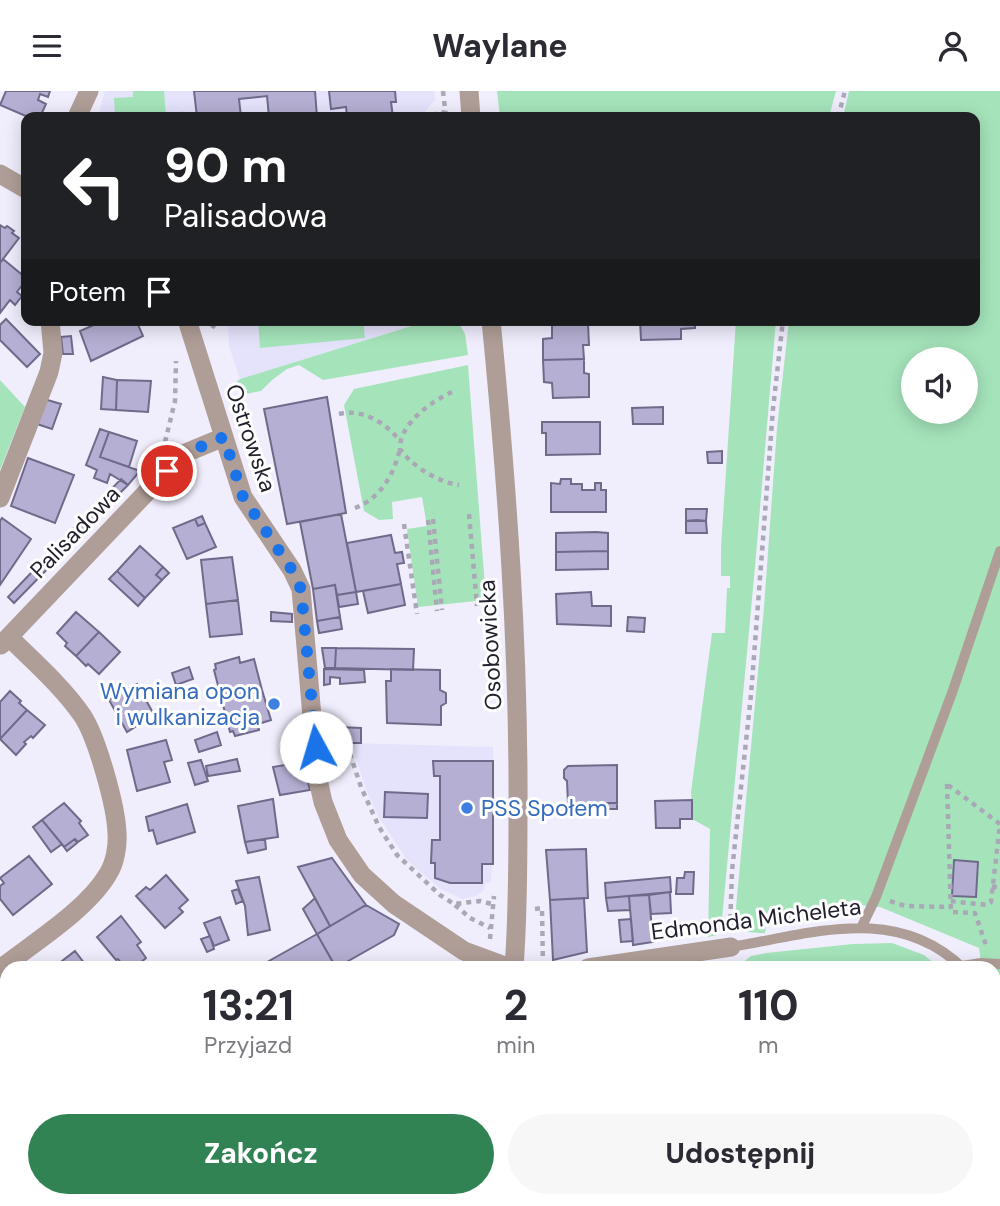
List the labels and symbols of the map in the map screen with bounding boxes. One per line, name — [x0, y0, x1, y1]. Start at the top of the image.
street label: Ostrowska — [219, 380, 283, 496]
pin — [137, 441, 197, 501]
street label: Palisadowa — [23, 479, 127, 585]
street label: Osobowicka — [472, 579, 508, 711]
place label: Wymiana opon i wulkanizacja — [100, 676, 260, 732]
marker: Wymiana opon i wulkanizacja — [266, 696, 282, 712]
position arrow — [279, 710, 353, 784]
place label: PSS Społem — [481, 793, 608, 823]
marker: PSS Społem — [459, 800, 475, 816]
street label: Edmonda Micheleta — [649, 891, 863, 947]

